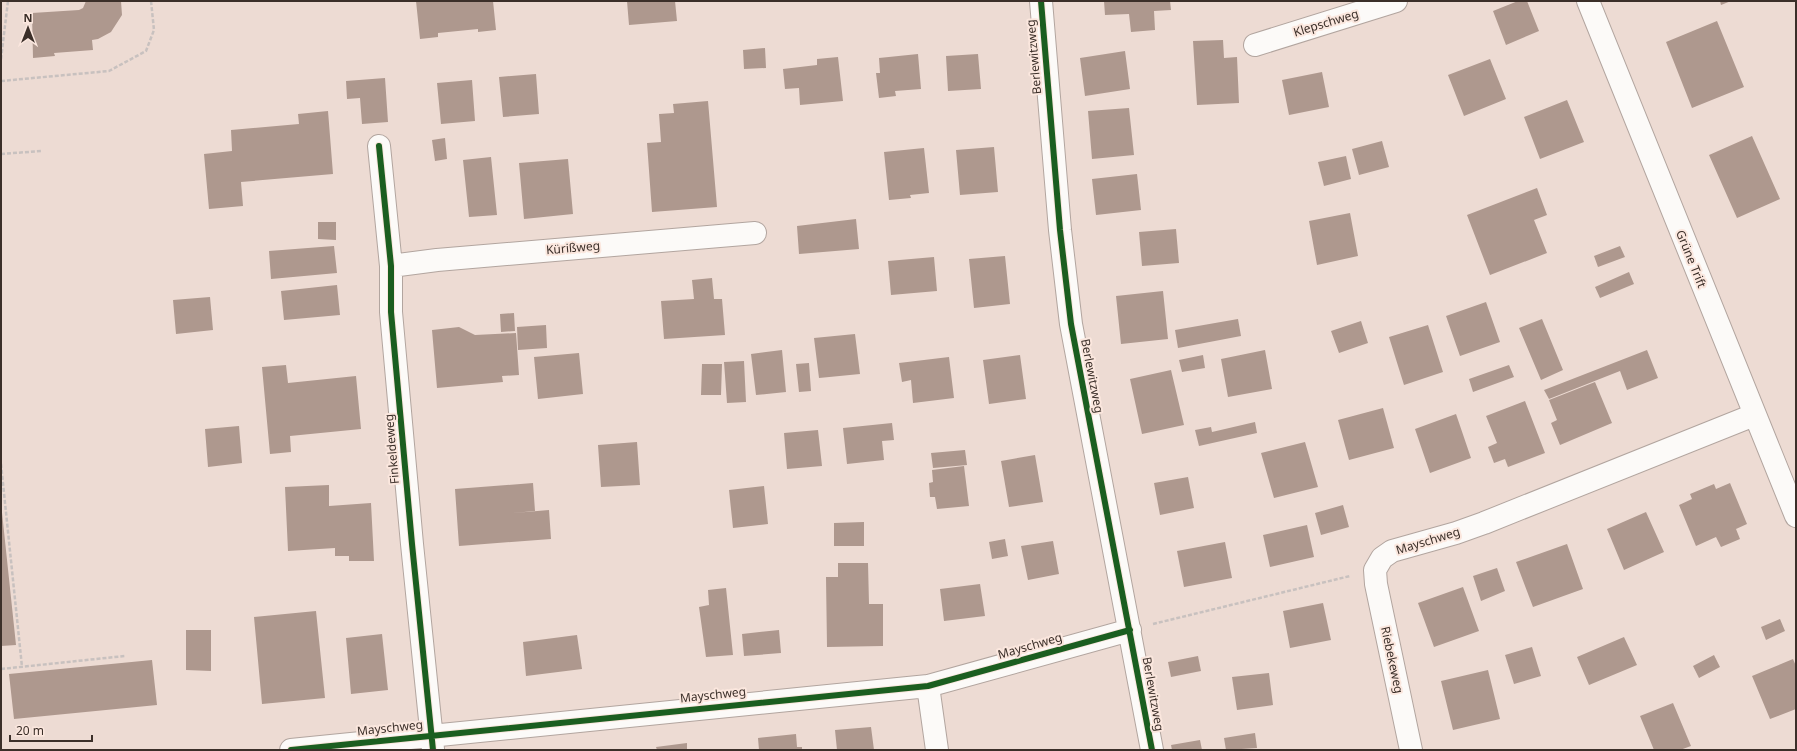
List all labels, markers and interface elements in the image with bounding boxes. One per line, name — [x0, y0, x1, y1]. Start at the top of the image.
street label: Klepschweg — [1291, 5, 1360, 40]
north arrow — [8, 8, 48, 48]
text: N — [24, 10, 32, 25]
street label: Berlewitzweg — [1022, 19, 1045, 95]
street label: Grüne Trift — [1672, 227, 1711, 291]
street label: Kürißweg — [545, 237, 601, 258]
street label: Berlewitzweg — [1077, 337, 1108, 414]
street label: Finkeldeweg — [380, 413, 403, 485]
street label: Mayschweg — [1394, 523, 1462, 558]
street label: Riebekeweg — [1377, 625, 1408, 695]
street label: Mayschweg — [996, 628, 1064, 663]
street label: Berlewitzweg — [1139, 655, 1168, 732]
street label: Mayschweg — [679, 683, 747, 706]
street label: Mayschweg — [356, 716, 424, 739]
scale bar — [10, 717, 92, 743]
text: 20 m — [16, 722, 44, 739]

